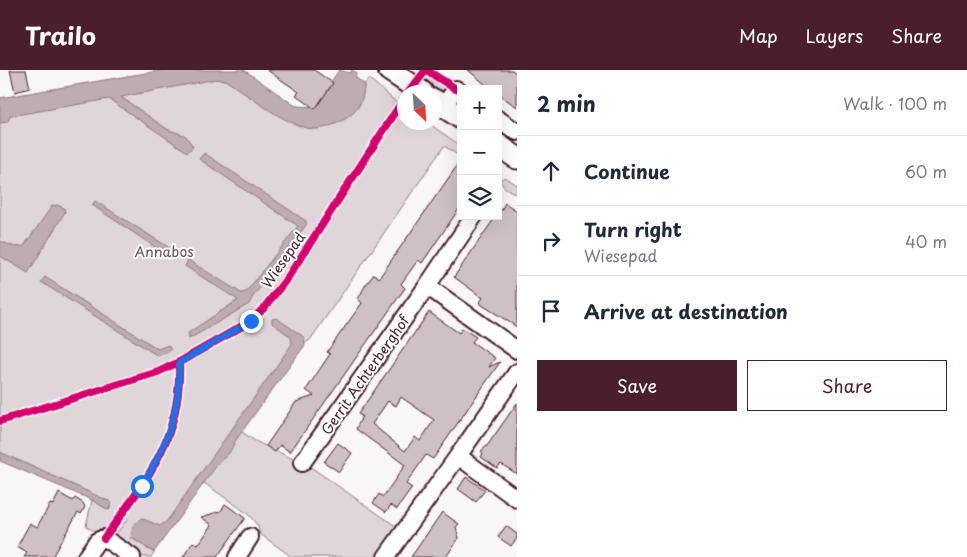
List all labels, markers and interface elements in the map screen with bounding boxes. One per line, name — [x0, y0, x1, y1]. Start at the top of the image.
text: Trailo — [25, 17, 96, 53]
text: Map — [739, 22, 778, 49]
text: Layers — [806, 22, 863, 49]
text: Share — [891, 22, 942, 49]
north arrow — [397, 85, 442, 130]
map controls — [457, 85, 502, 220]
button: + — [457, 85, 502, 130]
text: 2 min — [537, 87, 596, 119]
text: Walk · 100 m — [843, 91, 947, 115]
button: − — [457, 130, 502, 175]
icon: ahead — [537, 157, 565, 185]
text: Continue — [584, 157, 670, 185]
text: 60 m — [905, 159, 947, 183]
button: layers — [457, 175, 502, 220]
text: Turn right — [584, 215, 682, 243]
street label: Wiesepad — [256, 227, 310, 292]
icon: right — [537, 227, 565, 255]
text: 40 m — [905, 229, 947, 253]
park label: Annabos — [134, 241, 194, 262]
text: Wiesepad — [584, 243, 657, 267]
icon: arrive — [537, 297, 565, 325]
text: Arrive at destination — [584, 297, 788, 325]
route end — [240, 310, 263, 333]
street label: Gerrit Achterberghof — [316, 310, 415, 439]
button: Save — [537, 360, 737, 411]
button: Share — [747, 360, 947, 411]
route start — [131, 475, 154, 498]

